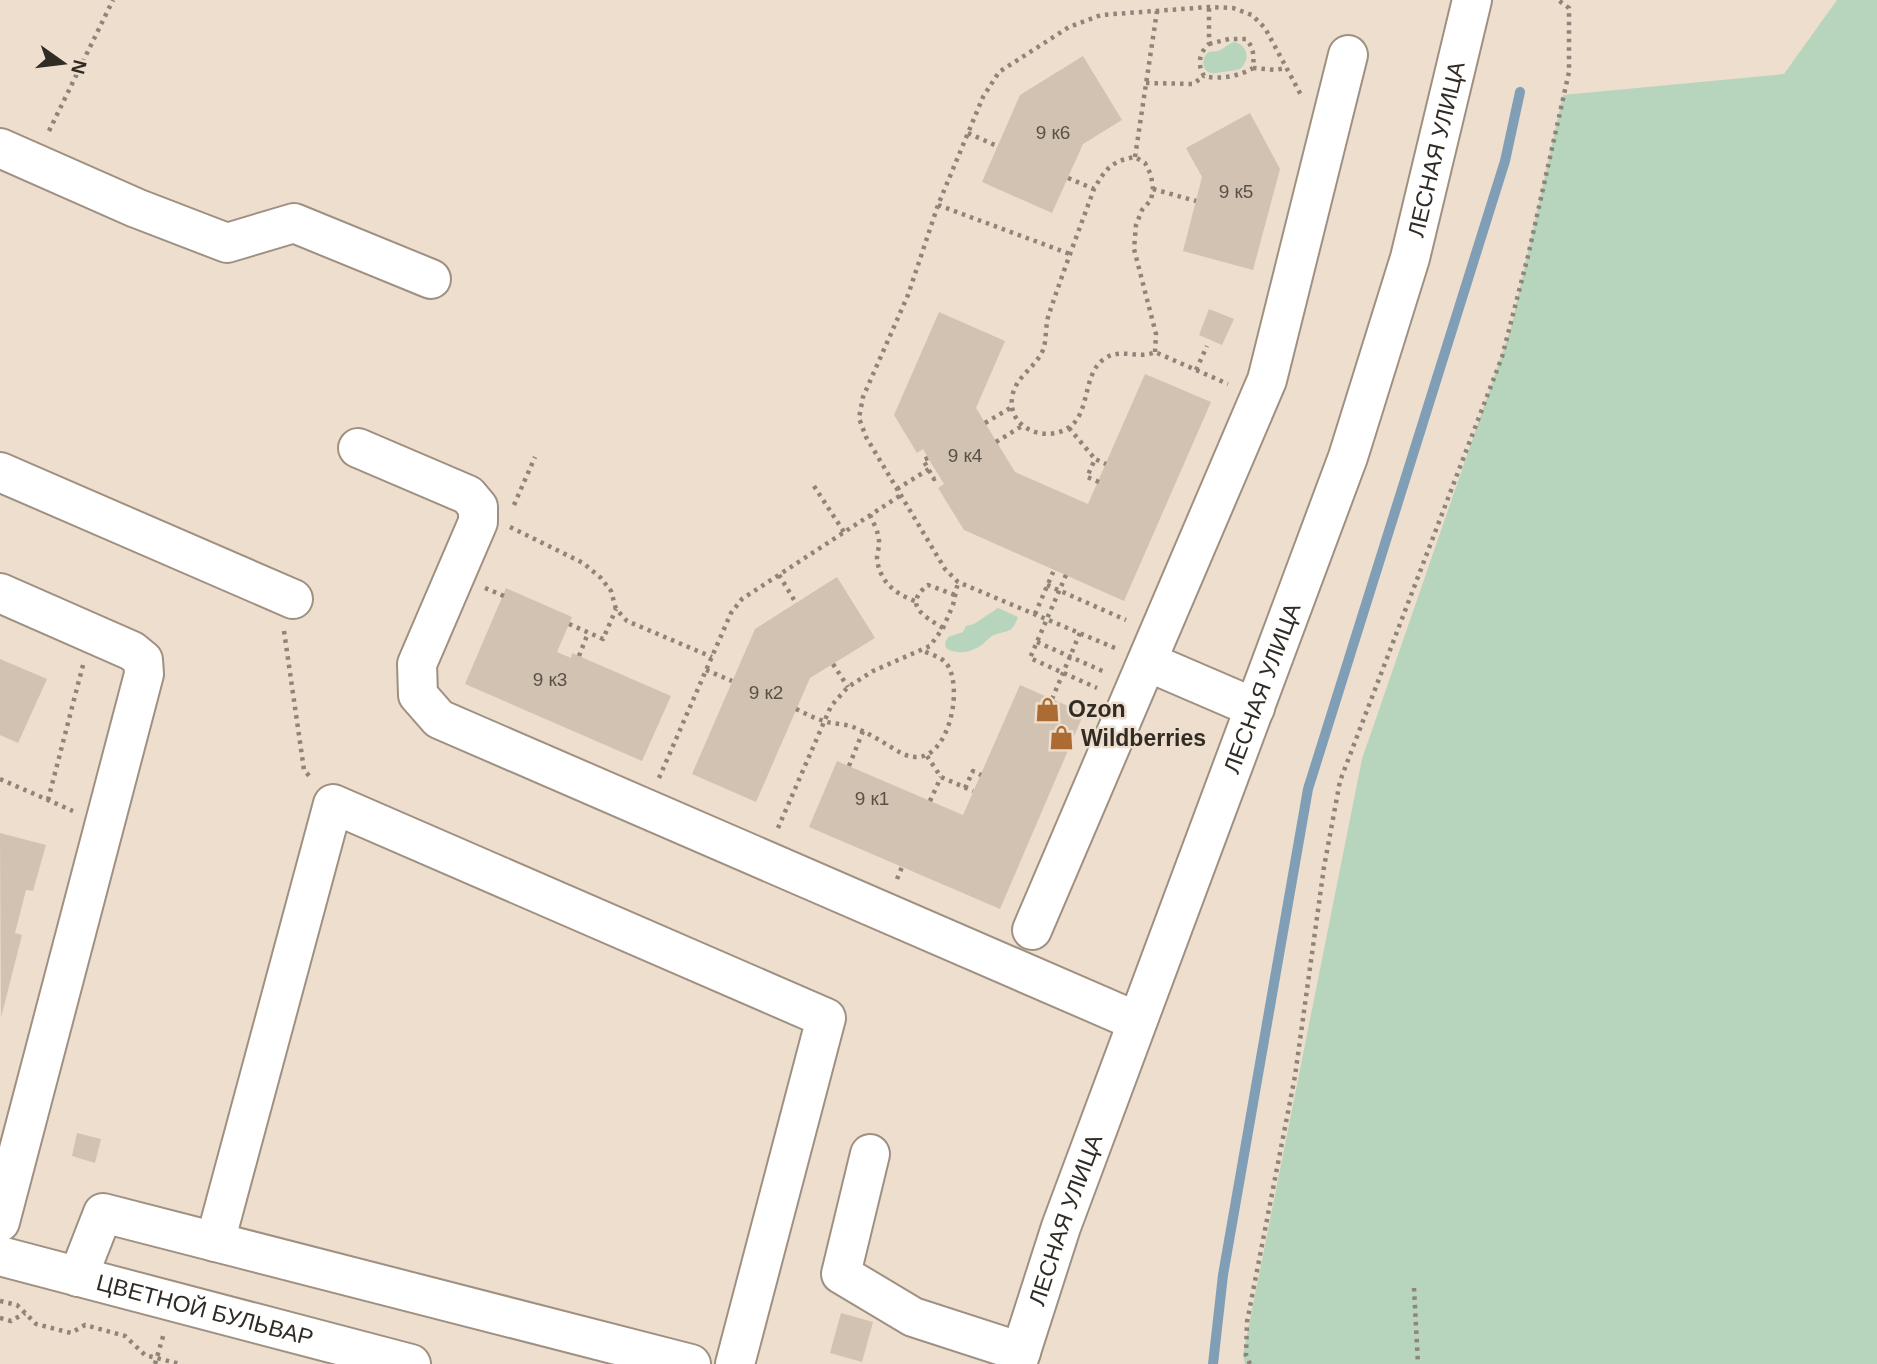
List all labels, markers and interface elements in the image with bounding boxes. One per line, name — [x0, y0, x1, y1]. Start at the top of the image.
north arrow — [28, 28, 98, 98]
text: N — [67, 58, 91, 76]
street label: ЛЕСНАЯ УЛИЦА — [1402, 58, 1470, 240]
house number: 9 к6 — [1036, 122, 1070, 143]
house number: 9 к5 — [1219, 181, 1253, 202]
house number: 9 к4 — [948, 445, 983, 466]
street label: ЛЕСНАЯ УЛИЦА — [1218, 599, 1306, 777]
house number: 9 к3 — [533, 669, 567, 690]
house number: 9 к2 — [749, 682, 783, 703]
shop icon: Ozon — [1034, 695, 1062, 723]
place label: Ozon — [1068, 696, 1126, 722]
shop icon: Wildberries — [1047, 724, 1075, 752]
place label: Wildberries — [1081, 725, 1206, 751]
house number: 9 к1 — [855, 788, 889, 809]
street label: ЛЕСНАЯ УЛИЦА — [1024, 1130, 1108, 1309]
street label: ЦВЕТНОЙ БУЛЬВАР — [94, 1269, 316, 1351]

